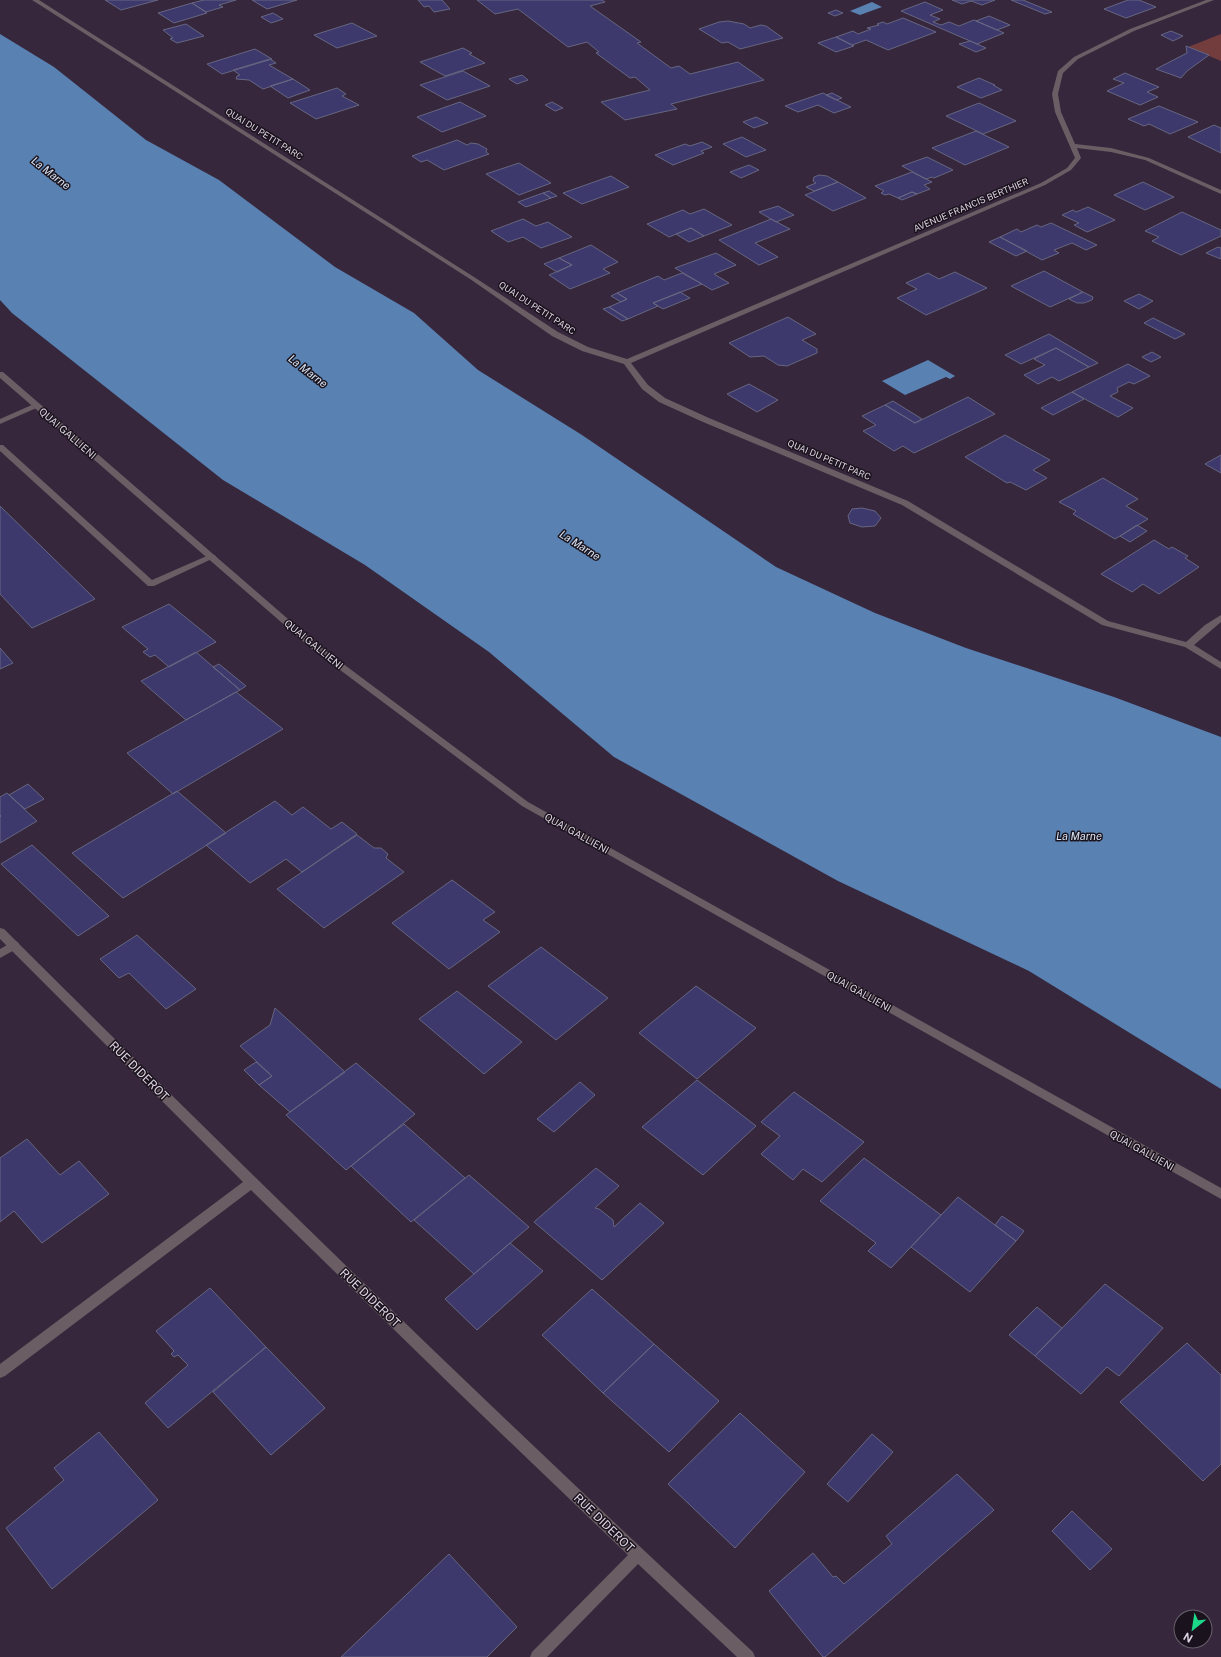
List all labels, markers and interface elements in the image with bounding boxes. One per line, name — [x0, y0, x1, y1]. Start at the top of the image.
street label: QUAI DU PETIT PARC — [224, 105, 305, 162]
water label: La Marne — [29, 154, 73, 192]
street label: AVENUE FRANCIS BERTHIER — [912, 175, 1030, 234]
street label: QUAI DU PETIT PARC — [497, 279, 578, 336]
water label: La Marne — [286, 352, 330, 390]
street label: QUAI GALLIENI — [37, 405, 99, 461]
street label: QUAI DU PETIT PARC — [786, 437, 872, 482]
water label: La Marne — [557, 528, 603, 562]
street label: QUAI GALLIENI — [282, 617, 346, 671]
street label: QUAI GALLIENI — [543, 810, 611, 856]
water label: La Marne — [1056, 830, 1102, 842]
street label: QUAI GALLIENI — [825, 968, 893, 1014]
street label: RUE DIDEROT — [106, 1038, 172, 1104]
street label: QUAI GALLIENI — [1108, 1127, 1176, 1173]
street label: RUE DIDEROT — [337, 1266, 403, 1330]
street label: RUE DIDEROT — [571, 1491, 637, 1555]
north arrow — [1173, 1609, 1213, 1649]
text: N — [1181, 1630, 1195, 1645]

